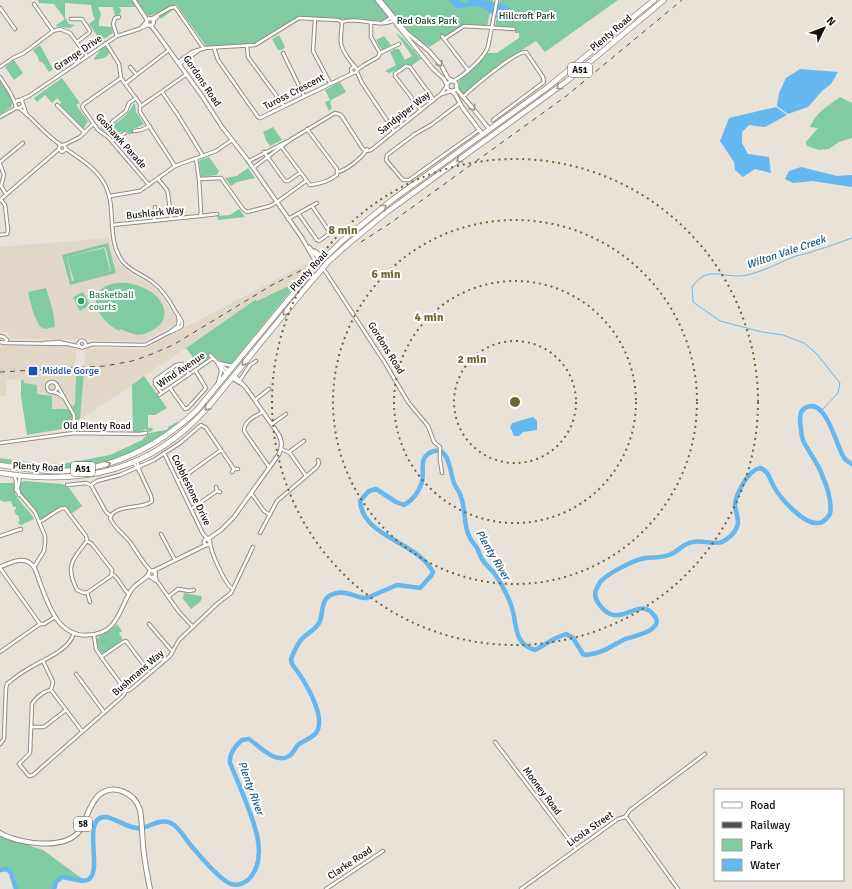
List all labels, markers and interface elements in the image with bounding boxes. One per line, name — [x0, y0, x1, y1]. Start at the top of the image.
north arrow — [804, 8, 844, 48]
park label: Hillcroft Park — [499, 10, 555, 22]
street label: Plenty Road — [588, 12, 634, 54]
text: N — [824, 14, 838, 29]
park label: Red Oaks Park — [397, 15, 457, 27]
street label: Grange Drive — [52, 33, 104, 73]
street label: Gordons Road — [180, 53, 224, 109]
one-way arrow — [435, 60, 442, 67]
road number: A51 — [568, 63, 592, 77]
street label: Tuross Crescent — [262, 71, 327, 112]
one-way arrow — [556, 82, 563, 89]
street label: Sandpiper Way — [375, 89, 433, 137]
one-way arrow — [468, 104, 475, 111]
street label: Goshawk Parade — [93, 111, 149, 171]
one-way arrow — [456, 155, 463, 163]
street label: Bushlark Way — [126, 204, 185, 222]
one-way arrow — [379, 204, 386, 211]
text: 8 min — [329, 223, 358, 238]
water label: Wilton Vale Creek — [745, 232, 829, 272]
street label: Plenty Road — [288, 248, 330, 294]
text: 6 min — [372, 267, 401, 282]
place label: Basketball courts — [89, 289, 134, 313]
marker: Basketball courts — [76, 296, 86, 306]
one-way arrow — [283, 309, 290, 316]
text: 4 min — [415, 310, 444, 325]
street label: Gordons Road — [365, 320, 407, 376]
street label: Wind Avenue — [155, 350, 207, 390]
text: 2 min — [458, 352, 487, 367]
one-way arrow — [242, 358, 249, 365]
marker: Middle Gorge — [27, 365, 39, 377]
place label: Middle Gorge — [42, 365, 99, 377]
centre of rings — [508, 395, 522, 409]
one-way arrow — [205, 404, 212, 411]
street label: Old Plenty Road — [63, 420, 131, 432]
street label: Cobblestone Drive — [169, 453, 213, 527]
street label: Plenty Road — [12, 460, 64, 474]
one-way arrow — [104, 460, 111, 469]
road number: A51 — [71, 462, 95, 476]
water label: Plenty River — [473, 528, 514, 584]
street label: Bushmans Way — [110, 647, 166, 699]
water label: Plenty River — [235, 759, 267, 818]
street label: Mooney Road — [520, 765, 564, 817]
legend — [714, 789, 844, 881]
text: Road — [750, 798, 776, 813]
street label: Licola Street — [564, 808, 616, 849]
road number: 58 — [74, 817, 92, 831]
text: Railway — [750, 818, 790, 833]
text: Park — [750, 838, 773, 853]
street label: Clarke Road — [325, 844, 375, 882]
text: Water — [750, 858, 781, 873]

